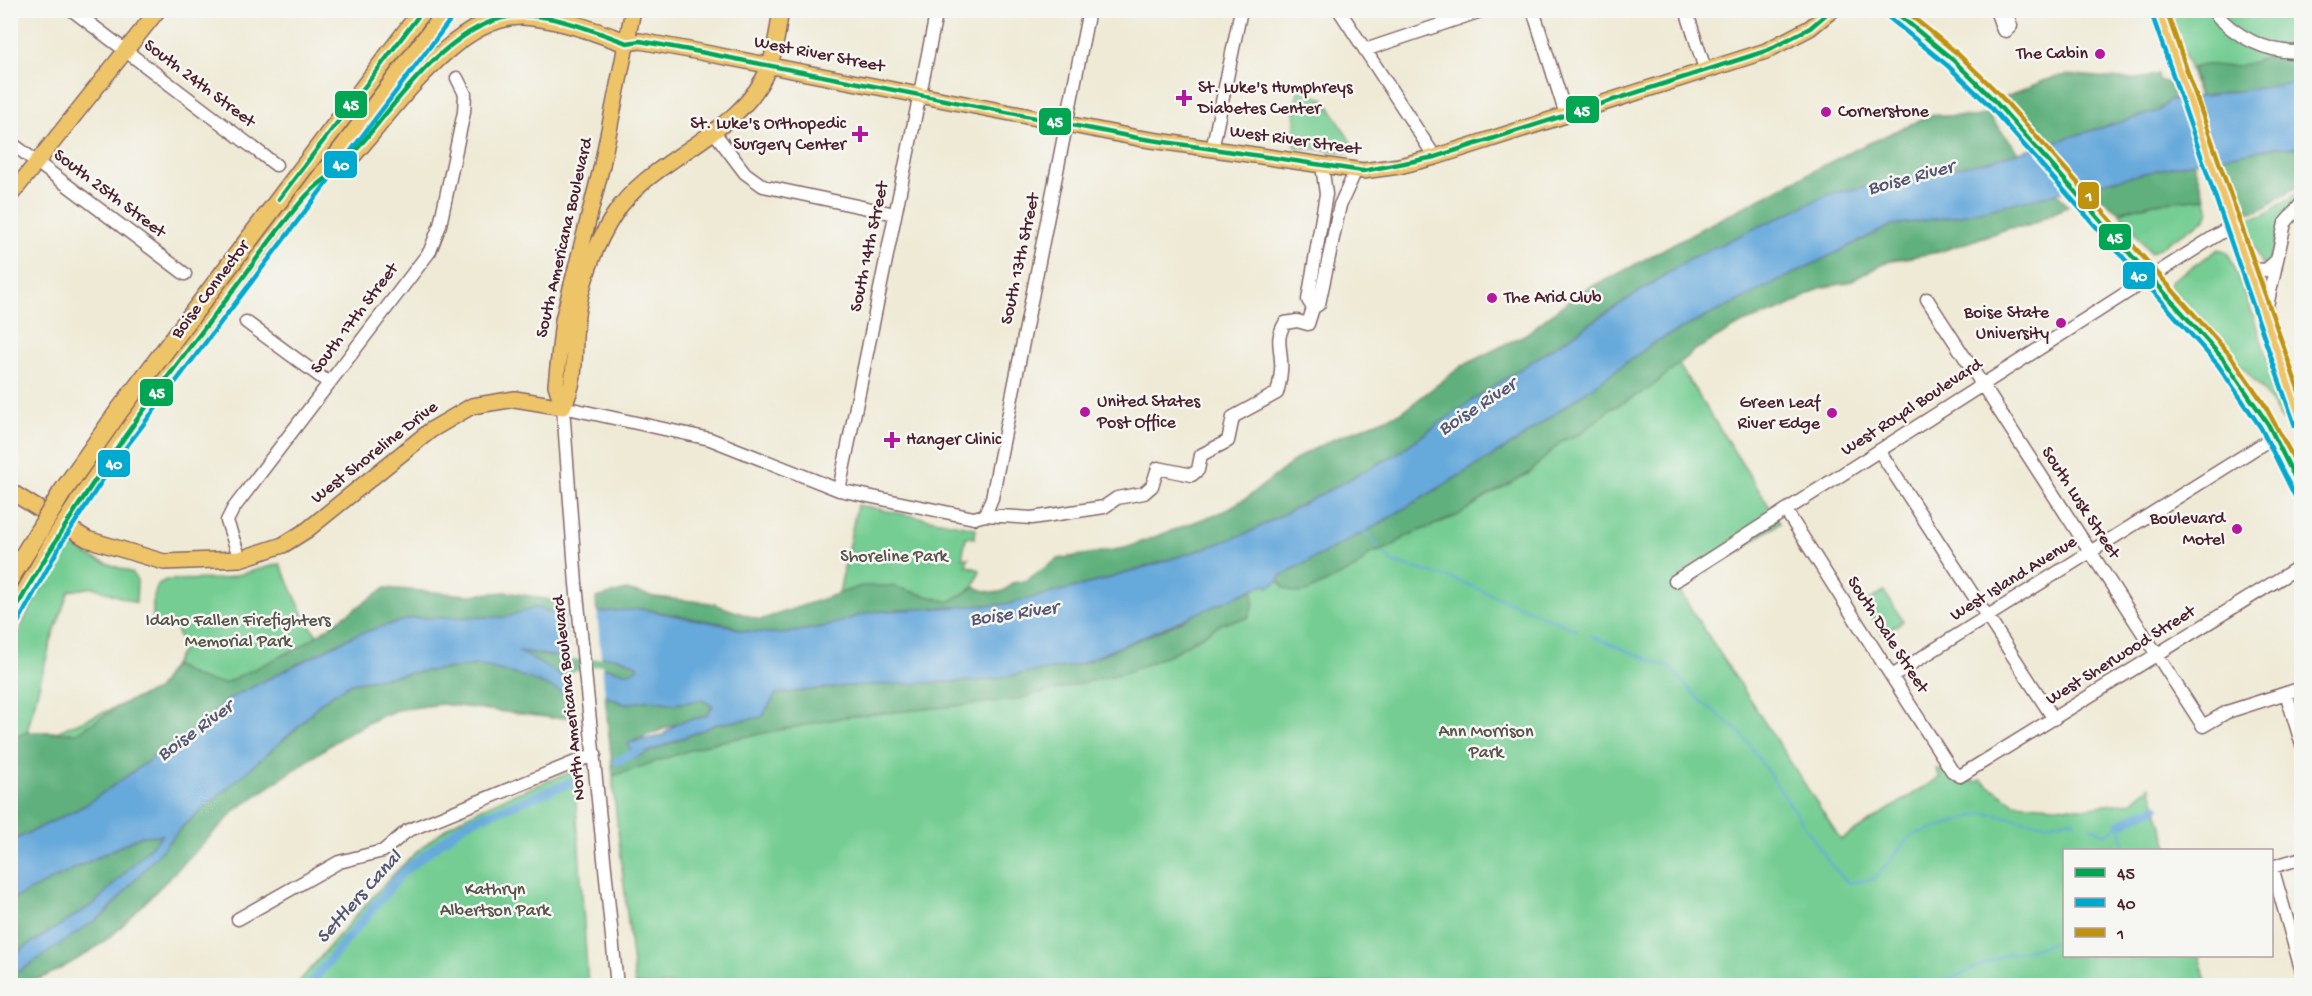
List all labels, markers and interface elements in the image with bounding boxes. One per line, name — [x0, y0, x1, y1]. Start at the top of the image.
street label: West River Street — [752, 32, 887, 78]
street label: South 24th Street — [139, 35, 260, 134]
place label: The Cabin — [2015, 44, 2088, 65]
marker: The Cabin — [2093, 47, 2107, 61]
place label: St. Luke's Humphreys Diabetes Center — [1197, 78, 1354, 120]
marker: St. Luke's Humphreys Diabetes Center — [1175, 89, 1193, 107]
line badge: 45 — [334, 90, 368, 119]
line badge: 45 — [1565, 95, 1600, 124]
text: 45 — [342, 98, 360, 117]
place label: Cornerstone — [1838, 102, 1930, 123]
text: 45 — [1573, 104, 1591, 123]
marker: Cornerstone — [1819, 105, 1833, 119]
line badge: 45 — [1038, 107, 1072, 136]
place label: St. Luke's Orthopedic Surgery Center — [690, 114, 848, 156]
text: 45 — [1046, 115, 1064, 134]
street label: West River Street — [1228, 121, 1363, 161]
marker: St. Luke's Orthopedic Surgery Center — [851, 125, 869, 143]
street label: South Americana Boulevard — [532, 135, 599, 340]
street label: South 25th Street — [49, 145, 171, 244]
line badge: 40 — [323, 150, 358, 179]
water label: Boise River — [1865, 155, 1960, 202]
text: 40 — [332, 158, 349, 177]
street label: South 14th Street — [846, 178, 894, 314]
line badge: 1 — [2077, 181, 2100, 210]
text: 1 — [2085, 189, 2092, 208]
street label: South 13th Street — [997, 190, 1045, 326]
line badge: 45 — [2098, 223, 2132, 251]
text: 45 — [2106, 231, 2124, 250]
street label: Boise Connector — [167, 236, 256, 344]
street label: South 17th Street — [306, 258, 404, 379]
line badge: 40 — [2122, 261, 2156, 290]
text: 40 — [2130, 269, 2147, 288]
place label: The Arid Club — [1503, 288, 1602, 309]
marker: The Arid Club — [1485, 291, 1499, 305]
place label: Boise State University — [1963, 303, 2050, 345]
marker: Boise State University — [2054, 316, 2068, 330]
street label: West Royal Boulevard — [1838, 354, 1988, 461]
water label: Boise River — [1435, 372, 1525, 442]
line badge: 45 — [139, 378, 174, 407]
text: 45 — [148, 386, 166, 405]
place label: United States Post Office — [1096, 392, 1202, 434]
place label: Green Leaf River Edge — [1738, 393, 1821, 435]
street label: West Shoreline Drive — [307, 397, 443, 509]
marker: United States Post Office — [1078, 405, 1092, 419]
marker: Green Leaf River Edge — [1825, 406, 1839, 420]
place label: Hanger Clinic — [906, 430, 1002, 451]
marker: Hanger Clinic — [883, 431, 901, 449]
street label: South Lusk Street — [2036, 443, 2125, 564]
line badge: 40 — [97, 449, 131, 478]
text: 40 — [105, 457, 122, 476]
place label: Boulevard Motel — [2149, 509, 2226, 551]
marker: Boulevard Motel — [2230, 522, 2244, 536]
street label: West Island Avenue — [1947, 531, 2082, 626]
park label: Shoreline Park — [840, 547, 950, 568]
street label: South Dale Street — [1842, 573, 1933, 699]
street label: North Americana Boulevard — [549, 593, 591, 801]
water label: Boise River — [969, 597, 1063, 633]
street label: West Sherwood Street — [2043, 601, 2201, 710]
park label: Idaho Fallen Firefighters Memorial Park — [145, 611, 332, 653]
water label: Boise River — [153, 694, 242, 767]
park label: Ann Morrison Park — [1439, 722, 1534, 764]
water label: Settlers Canal — [312, 846, 409, 949]
legend — [2063, 849, 2273, 957]
text: 45 — [2117, 865, 2135, 886]
park label: Kathryn Albertson Park — [440, 880, 552, 922]
text: 40 — [2117, 895, 2136, 916]
text: 1 — [2116, 925, 2124, 946]

